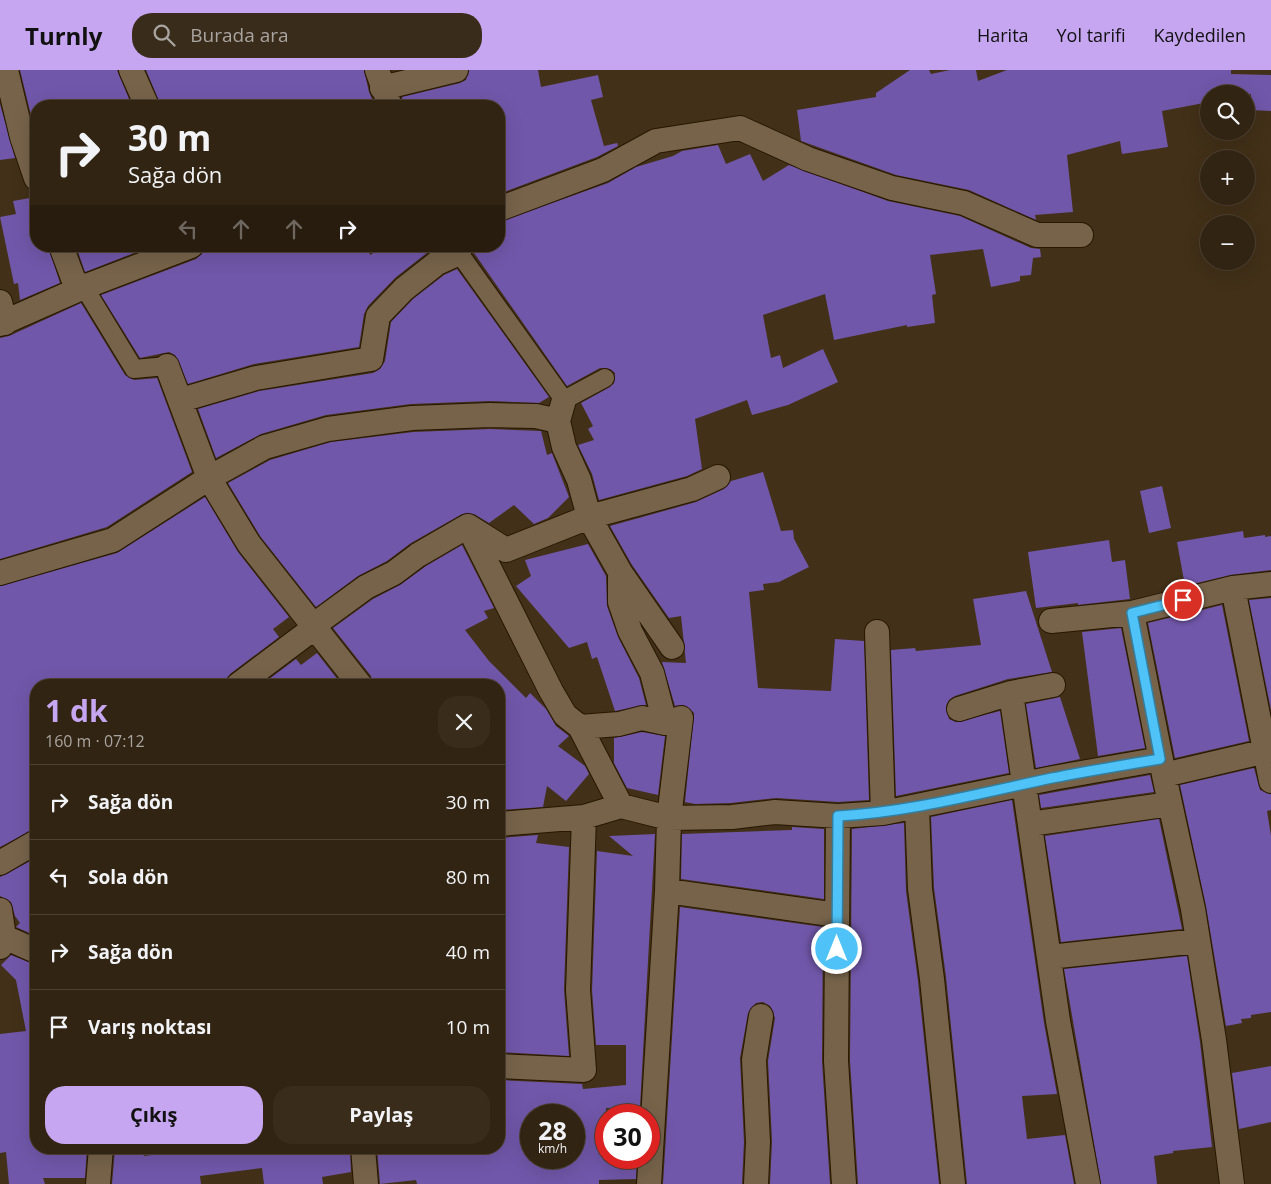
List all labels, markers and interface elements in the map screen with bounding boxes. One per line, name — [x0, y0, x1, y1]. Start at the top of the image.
search box — [132, 13, 482, 58]
text: Turnly — [25, 19, 102, 52]
icon: search — [150, 21, 178, 49]
text: Burada ara — [190, 22, 289, 48]
text: Harita — [977, 23, 1029, 47]
text: Yol tarifi — [1057, 23, 1126, 47]
text: Kaydedilen — [1154, 23, 1246, 47]
map controls — [1200, 85, 1255, 270]
button: search — [1200, 85, 1255, 140]
text: 30 m — [128, 114, 211, 161]
icon: right — [45, 120, 110, 185]
button: + — [1200, 150, 1255, 205]
text: Sağa dön — [128, 159, 222, 189]
icon: left — [174, 215, 202, 243]
icon: ahead — [227, 215, 255, 243]
icon: ahead — [280, 215, 308, 243]
icon: right — [333, 215, 361, 243]
button: − — [1200, 215, 1255, 270]
pin — [1162, 579, 1204, 621]
icon: arrive — [1169, 586, 1197, 614]
text: 1 dk — [45, 690, 108, 731]
button: close — [438, 696, 490, 748]
text: 160 m · 07:12 — [45, 730, 145, 752]
icon: right — [45, 788, 73, 816]
text: Sağa dön — [88, 789, 173, 815]
text: 30 m — [446, 789, 490, 815]
icon: left — [45, 863, 73, 891]
text: Sola dön — [88, 864, 169, 890]
text: 80 m — [446, 864, 490, 890]
position arrow — [810, 922, 862, 974]
icon: right — [45, 938, 73, 966]
text: Sağa dön — [88, 939, 173, 965]
text: 40 m — [446, 939, 490, 965]
icon: arrive — [45, 1013, 73, 1041]
text: Varış noktası — [88, 1014, 212, 1040]
text: 10 m — [446, 1014, 490, 1040]
button: Çıkış — [45, 1086, 263, 1144]
button: Paylaş — [273, 1086, 490, 1144]
speed limit sign: 30 — [595, 1104, 660, 1169]
text: 28 — [538, 1113, 567, 1147]
text: km/h — [538, 1140, 567, 1157]

